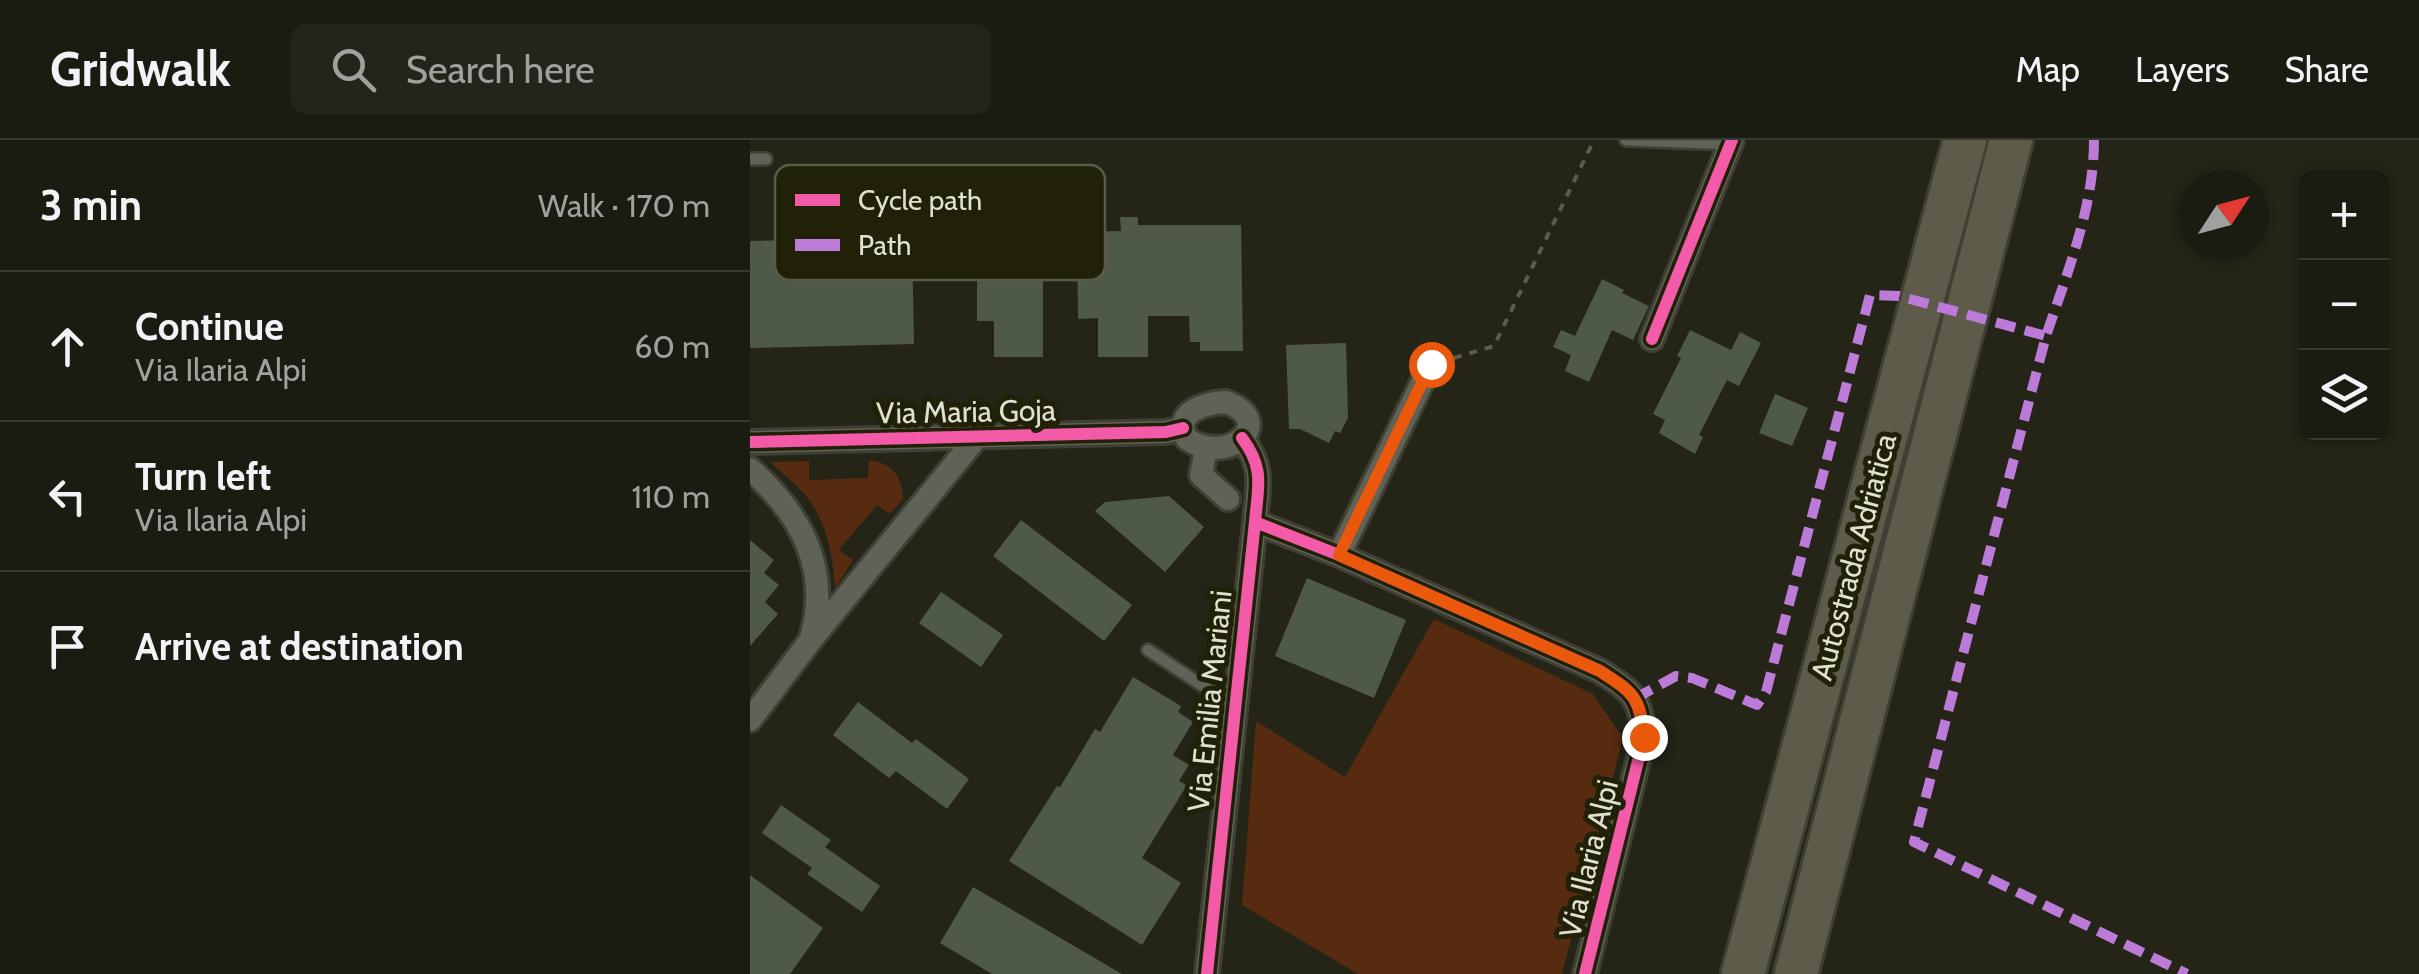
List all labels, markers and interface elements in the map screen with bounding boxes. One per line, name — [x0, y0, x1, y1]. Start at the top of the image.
search box — [291, 24, 991, 114]
text: Gridwalk — [50, 40, 231, 98]
icon: search — [326, 42, 381, 97]
text: Search here — [406, 46, 595, 93]
text: Map — [2016, 48, 2080, 91]
text: Layers — [2135, 48, 2229, 91]
text: Share — [2284, 48, 2369, 91]
legend — [775, 165, 1105, 280]
north arrow — [2179, 170, 2269, 260]
map controls — [2299, 170, 2389, 440]
button: + — [2299, 170, 2389, 260]
text: 3 min — [40, 179, 142, 231]
text: Cycle path — [858, 183, 982, 217]
text: Walk · 170 m — [538, 186, 710, 225]
text: Path — [858, 228, 911, 262]
button: − — [2299, 260, 2389, 350]
text: Continue — [135, 303, 284, 350]
icon: ahead — [40, 319, 95, 374]
text: 60 m — [634, 327, 710, 366]
route start — [1409, 342, 1455, 388]
text: Via Ilaria Alpi — [135, 350, 307, 389]
button: layers — [2299, 350, 2389, 440]
street label: Via Maria Goja — [876, 391, 1057, 432]
street label: Autostrada Adriatica — [1803, 429, 1904, 684]
text: Turn left — [135, 453, 271, 500]
icon: left — [40, 469, 95, 524]
text: 110 m — [632, 477, 710, 516]
text: Via Ilaria Alpi — [135, 500, 307, 539]
street label: Via Emilia Mariani — [1179, 588, 1240, 814]
icon: arrive — [40, 619, 95, 674]
text: Arrive at destination — [135, 623, 464, 670]
route end — [1622, 715, 1668, 761]
street label: Via Ilaria Alpi — [1551, 776, 1626, 942]

